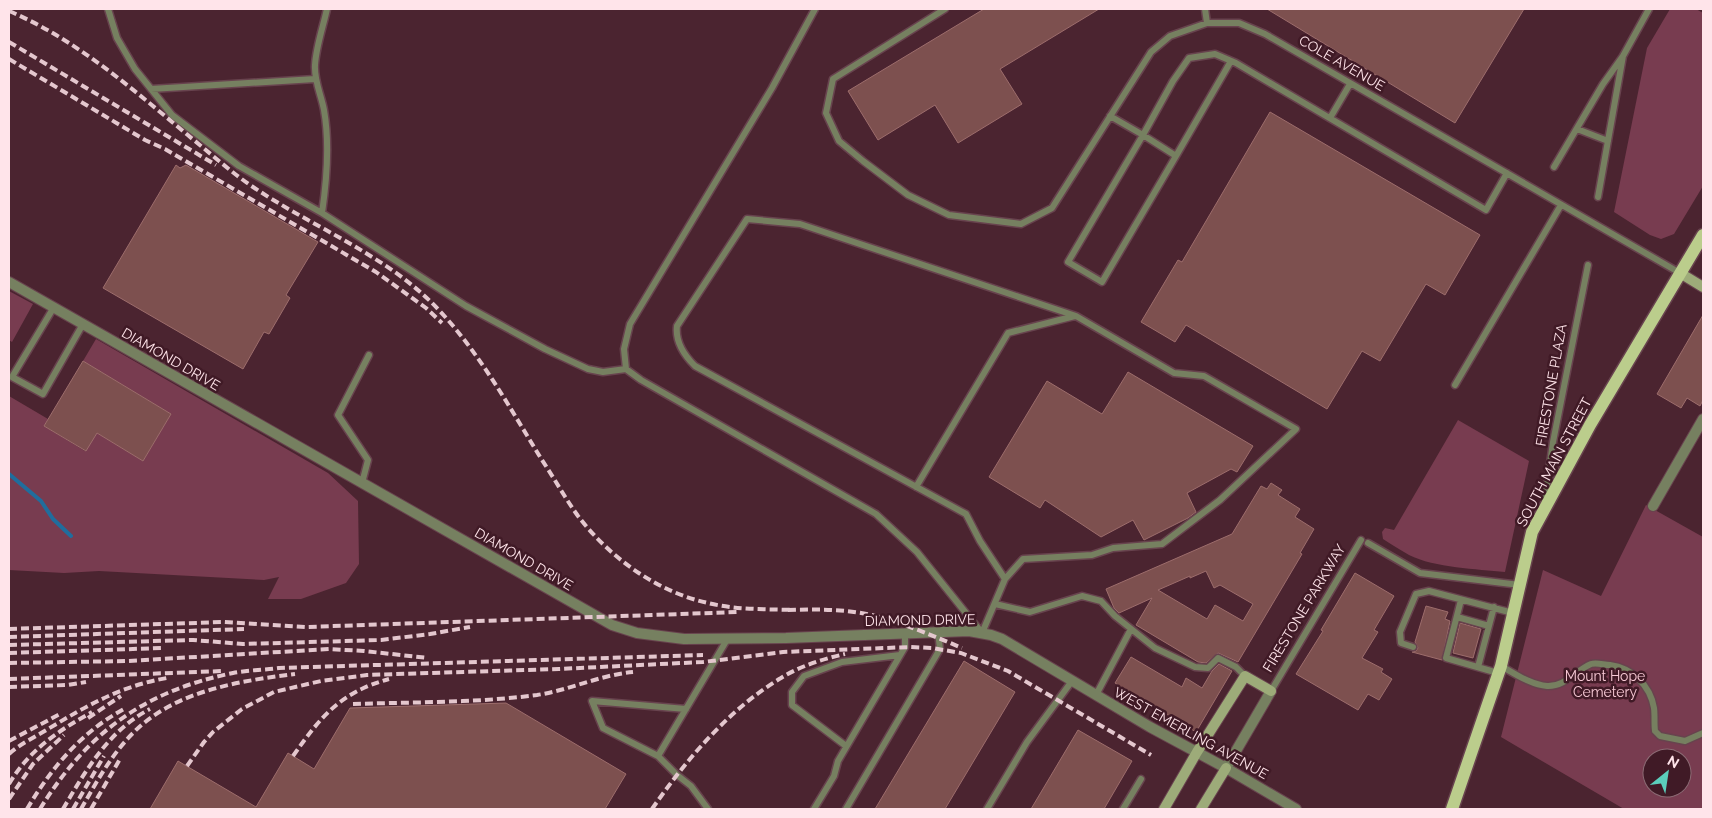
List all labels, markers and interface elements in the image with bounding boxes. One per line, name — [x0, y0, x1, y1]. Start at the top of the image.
street label: COLE AVENUE — [1296, 32, 1388, 94]
street label: FIRESTONE PLAZA — [1532, 322, 1570, 447]
street label: DIAMOND DRIVE — [119, 324, 223, 394]
street label: SOUTH MAIN STREET — [1513, 395, 1595, 529]
street label: DIAMOND DRIVE — [472, 524, 576, 594]
street label: FIRESTONE PARKWAY — [1259, 541, 1349, 675]
street label: DIAMOND DRIVE — [864, 611, 976, 629]
park label: Mount Hope Cemetery — [1565, 668, 1645, 700]
street label: WEST EMERLING AVENUE — [1111, 684, 1271, 782]
north arrow — [1642, 748, 1692, 798]
text: N — [1665, 752, 1682, 771]

